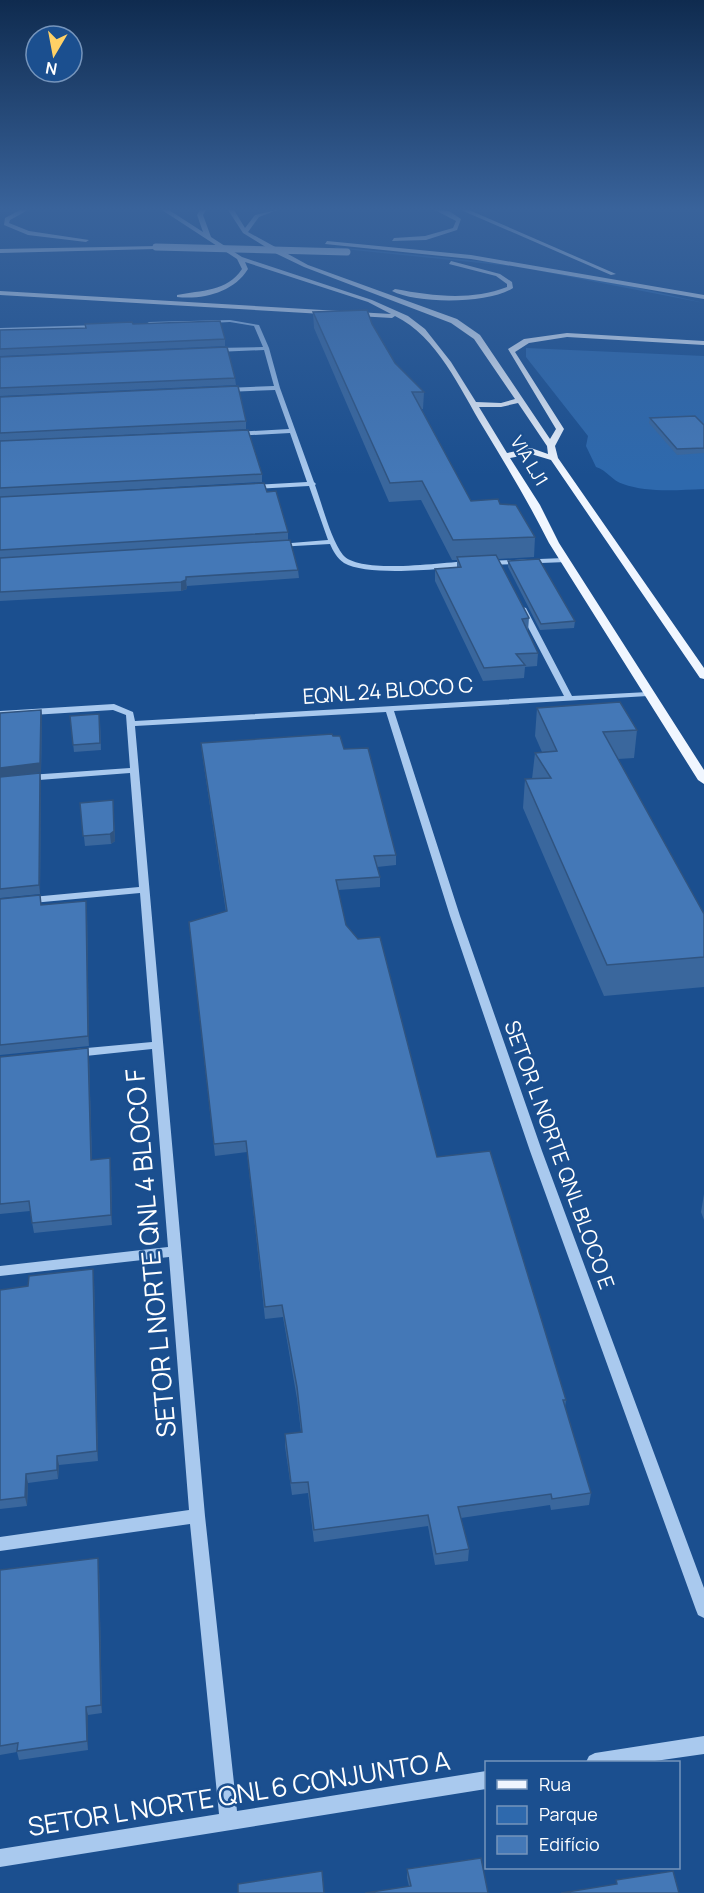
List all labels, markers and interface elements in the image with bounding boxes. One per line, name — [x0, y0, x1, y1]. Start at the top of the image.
north arrow — [24, 24, 84, 84]
text: N — [44, 57, 59, 81]
street label: VIA LJ1 — [506, 431, 554, 490]
street label: EQNL 24 BLOCO C — [302, 670, 474, 710]
street label: SETOR L NORTE QNL BLOCO E — [498, 1017, 622, 1293]
street label: SETOR L NORTE QNL 4 BLOCO F — [116, 1067, 184, 1439]
street label: SETOR L NORTE QNL 6 CONJUNTO A — [25, 1742, 452, 1844]
legend — [485, 1761, 680, 1869]
text: Rua — [539, 1772, 571, 1796]
text: Parque — [539, 1802, 598, 1826]
text: Edifício — [539, 1832, 600, 1856]

